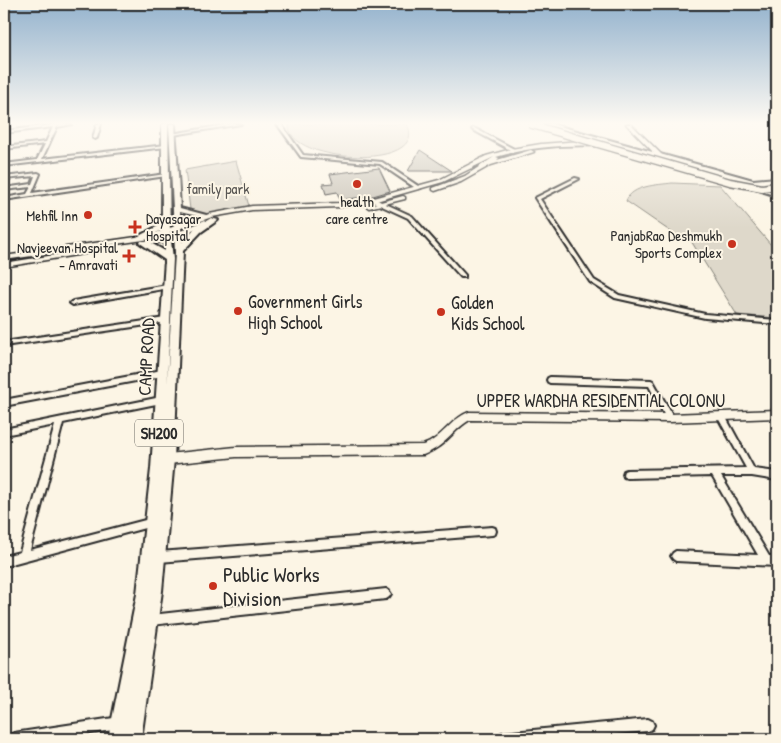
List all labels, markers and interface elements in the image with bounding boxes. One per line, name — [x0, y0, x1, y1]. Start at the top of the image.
park label: family park — [187, 178, 249, 199]
marker: health care centre — [351, 178, 363, 190]
place label: health care centre — [326, 191, 388, 229]
place label: Mehfil Inn — [26, 205, 78, 226]
place label: Dayasagar Hospital — [146, 208, 201, 246]
marker: Mehfil Inn — [82, 209, 94, 221]
marker: Dayasagar Hospital — [128, 220, 142, 234]
place label: PanjabRao Deshmukh Sports Complex — [610, 225, 722, 263]
place label: Navjeevan Hospital - Amravati — [17, 237, 118, 275]
marker: PanjabRao Deshmukh Sports Complex — [726, 238, 738, 250]
marker: Navjeevan Hospital - Amravati — [122, 249, 136, 263]
place label: Government Girls High School — [248, 289, 363, 335]
place label: Golden Kids School — [451, 290, 525, 336]
marker: Government Girls High School — [232, 305, 244, 317]
marker: Golden Kids School — [435, 306, 447, 318]
street label: CAMP ROAD — [131, 317, 161, 396]
street label: UPPER WARDHA RESIDENTIAL COLONU — [477, 388, 725, 413]
road number: SH200 — [135, 419, 183, 446]
place label: Public Works Division — [223, 560, 320, 613]
marker: Public Works Division — [207, 580, 219, 592]

